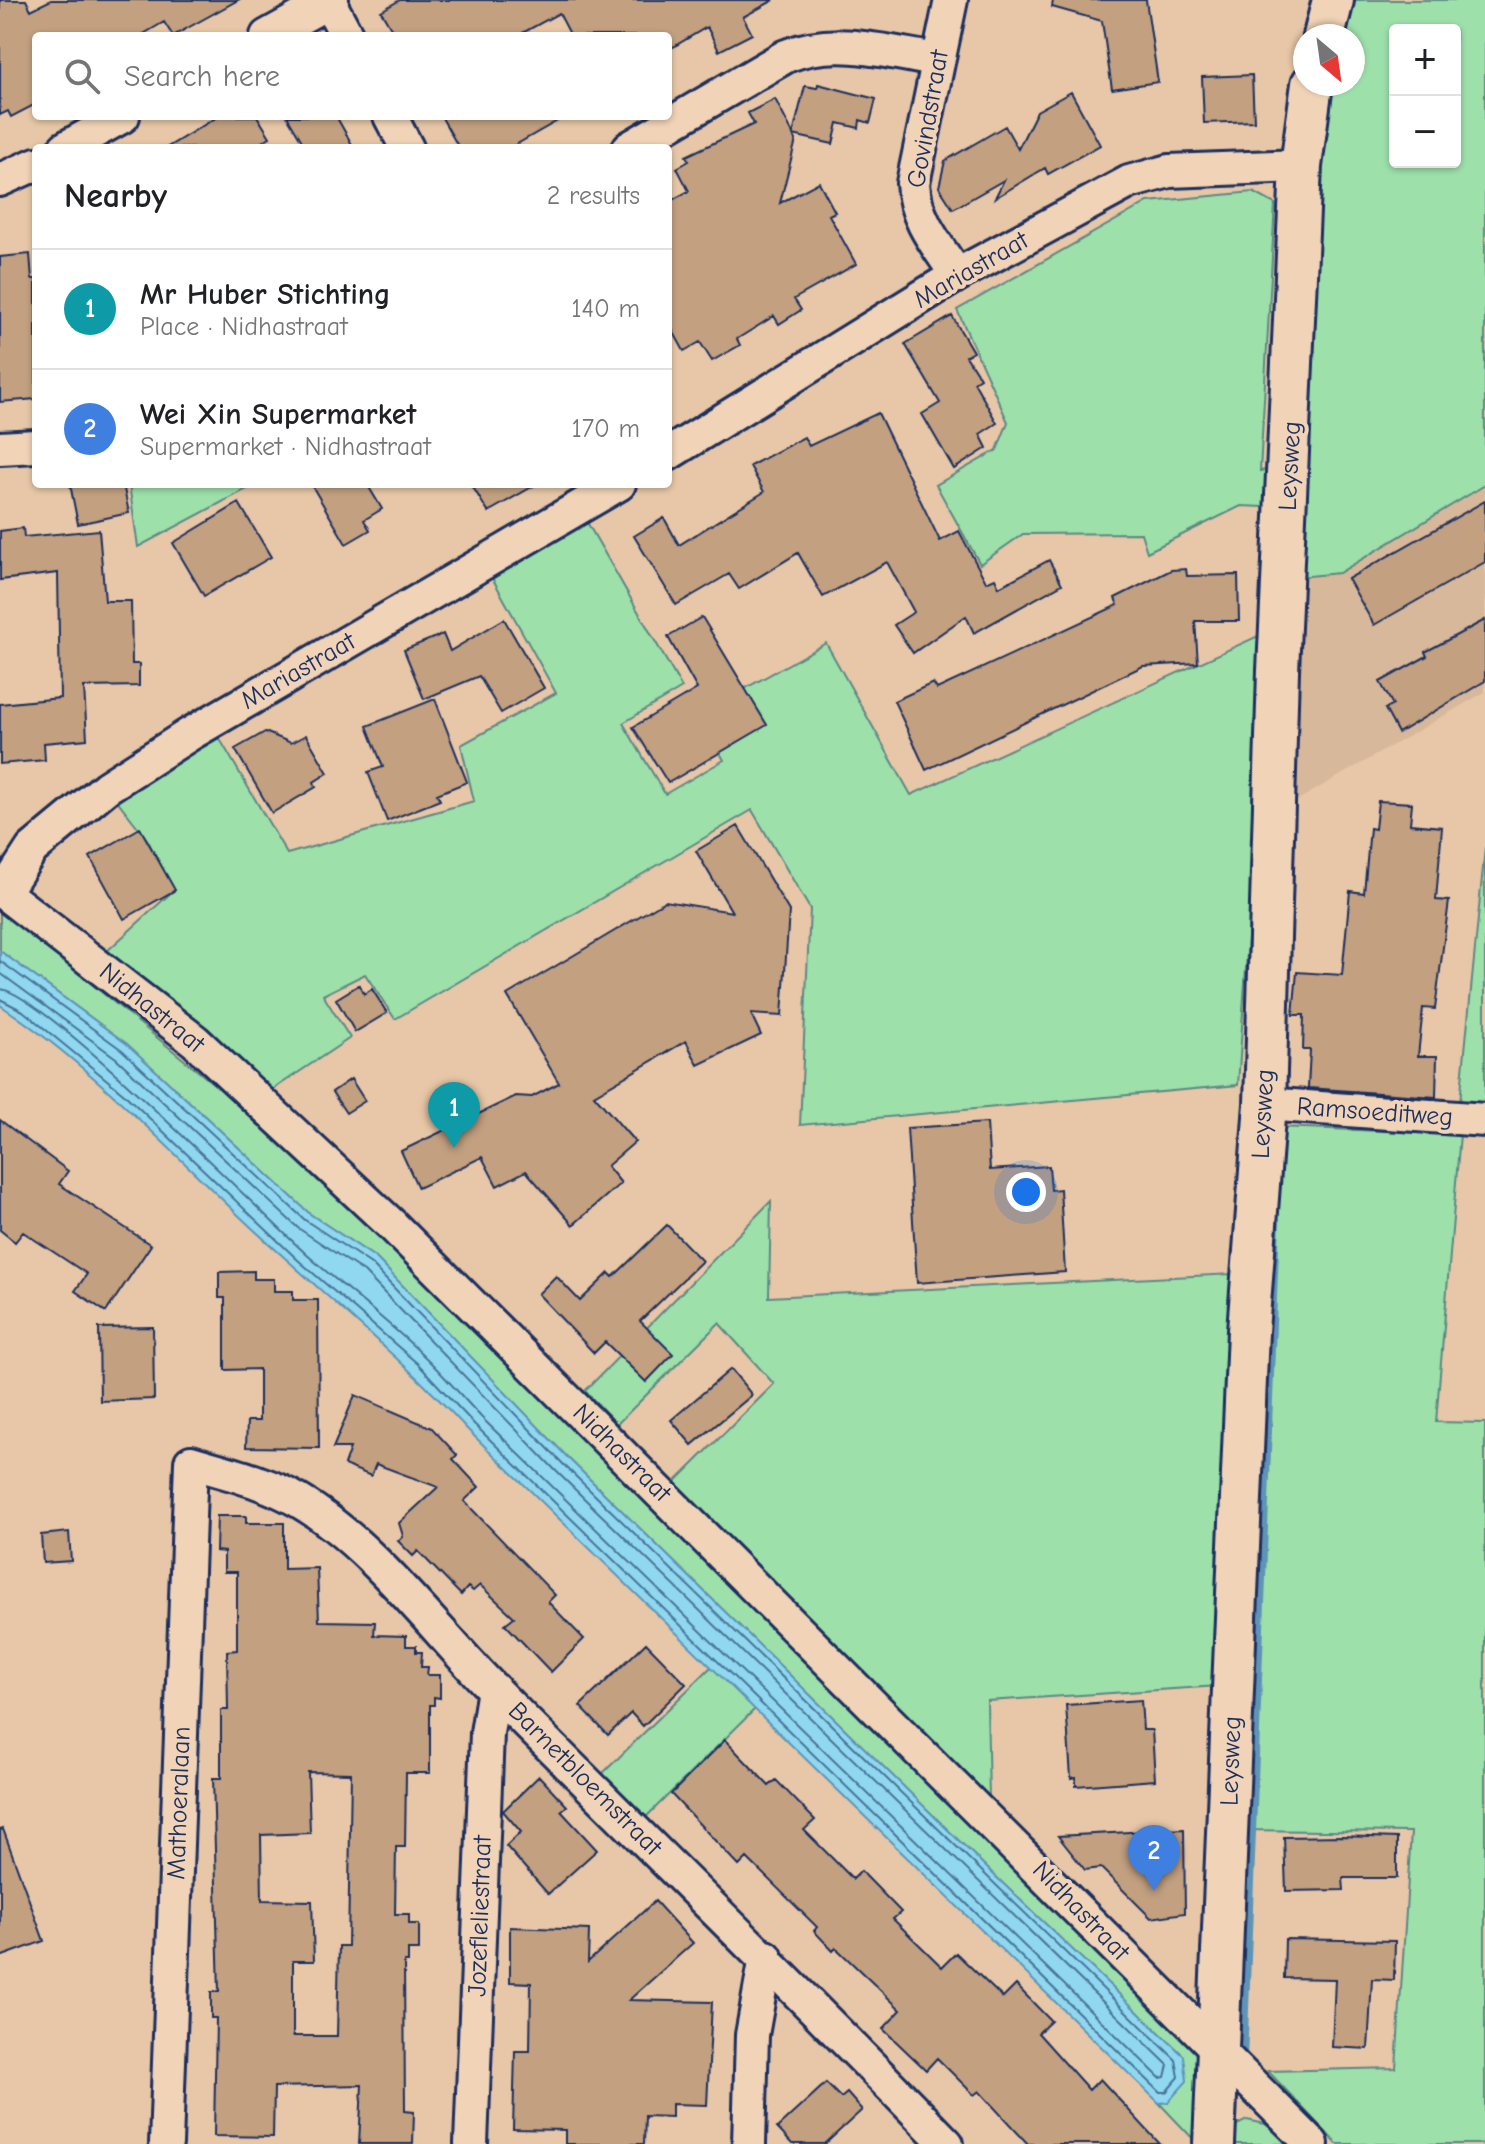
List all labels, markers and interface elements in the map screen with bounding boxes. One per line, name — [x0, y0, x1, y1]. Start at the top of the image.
north arrow — [1293, 24, 1365, 96]
map controls — [1389, 24, 1461, 168]
button: + — [1389, 24, 1461, 96]
search box — [32, 32, 672, 120]
street label: Govindstraat — [901, 46, 955, 190]
icon: search — [60, 54, 104, 98]
text: Search here — [124, 59, 280, 94]
button: − — [1389, 96, 1461, 168]
text: Nearby — [64, 176, 167, 216]
text: 2 results — [547, 181, 640, 211]
street label: Mariastraat — [908, 224, 1035, 315]
text: Mr Huber Stichting — [140, 277, 390, 312]
text: 1 — [85, 294, 95, 324]
text: 140 m — [571, 294, 640, 324]
text: Place · Nidhastraat — [140, 312, 348, 342]
text: Wei Xin Supermarket — [140, 397, 416, 432]
text: 2 — [84, 414, 96, 444]
text: 170 m — [571, 414, 640, 444]
street label: Leysweg — [1273, 420, 1307, 512]
text: Supermarket · Nidhastraat — [140, 432, 431, 462]
street label: Mariastraat — [235, 625, 362, 716]
street label: Nidhastraat — [93, 957, 212, 1060]
street label: Leysweg — [1246, 1068, 1280, 1160]
pin: 1 — [428, 1082, 480, 1148]
street label: Ramsoeditweg — [1296, 1092, 1454, 1132]
your location — [1006, 1172, 1046, 1212]
street label: Nidhastraat — [567, 1398, 678, 1509]
street label: Barnetbloemstraat — [502, 1696, 669, 1863]
street label: Leysweg — [1214, 1716, 1248, 1806]
street label: Mathoeralaan — [161, 1726, 197, 1880]
pin: 2 — [1128, 1825, 1180, 1891]
street label: Jozefleliestraat — [462, 1833, 498, 1997]
street label: Nidhastraat — [1026, 1855, 1137, 1968]

